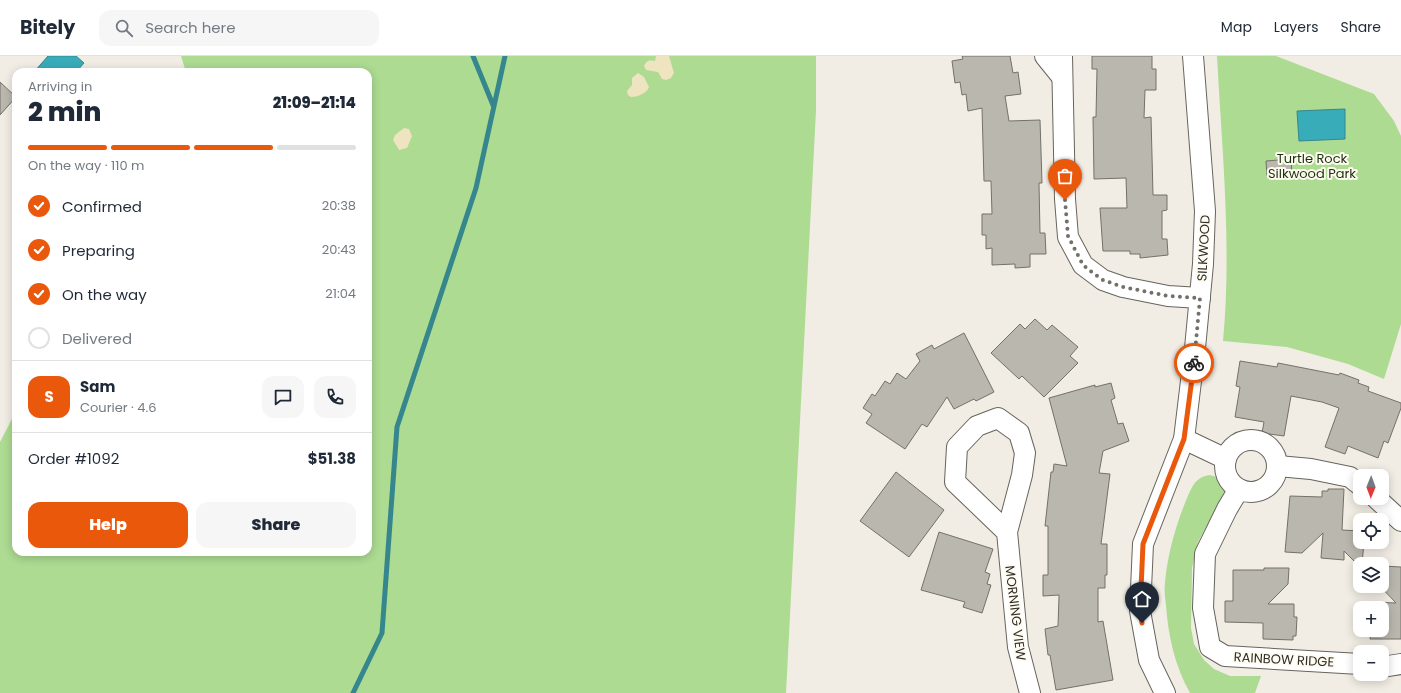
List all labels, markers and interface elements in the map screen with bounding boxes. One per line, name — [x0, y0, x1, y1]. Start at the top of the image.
search box — [99, 10, 379, 46]
text: Bitely — [20, 14, 75, 41]
icon: search — [113, 17, 135, 39]
text: Search here — [145, 17, 236, 38]
text: Map — [1221, 17, 1252, 37]
text: Layers — [1274, 17, 1318, 37]
text: Share — [1340, 17, 1381, 37]
text: Arriving in — [28, 77, 92, 96]
text: 21:09–21:14 — [273, 92, 356, 113]
text: 2 min — [28, 94, 101, 130]
park label: Turtle Rock Silkwood Park — [1268, 149, 1356, 183]
text: On the way · 110 m — [28, 156, 144, 175]
pin — [1048, 159, 1082, 200]
icon: bag — [1054, 165, 1076, 187]
icon: check — [28, 195, 50, 217]
text: Confirmed — [62, 196, 142, 217]
text: 20:38 — [322, 196, 356, 215]
street label: SILKWOOD — [1192, 214, 1215, 282]
icon: check — [28, 239, 50, 261]
text: Preparing — [62, 240, 135, 261]
text: 20:43 — [322, 240, 356, 259]
icon: check — [28, 283, 50, 305]
text: On the way — [62, 284, 147, 305]
text: 21:04 — [325, 284, 356, 303]
text: Delivered — [62, 328, 132, 349]
courier — [1174, 343, 1214, 383]
icon: bike — [1183, 352, 1205, 374]
text: Sam — [80, 376, 115, 397]
button: chat — [262, 376, 304, 418]
button: phone — [314, 376, 356, 418]
text: S — [44, 386, 54, 407]
text: Courier · 4.6 — [80, 398, 157, 417]
text: Order #1092 — [28, 448, 119, 469]
text: $51.38 — [308, 448, 356, 469]
north arrow — [1353, 469, 1389, 505]
map controls — [1353, 469, 1389, 681]
button: Help — [28, 502, 188, 548]
button: Share — [196, 502, 356, 548]
button: locate — [1353, 513, 1389, 549]
button: layers — [1353, 557, 1389, 593]
street label: MORNING VIEW — [1000, 564, 1031, 662]
pin — [1125, 582, 1159, 623]
icon: home — [1131, 588, 1153, 610]
button: + — [1353, 601, 1389, 637]
button: − — [1353, 645, 1389, 681]
street label: RAINBOW RIDGE — [1233, 647, 1335, 672]

